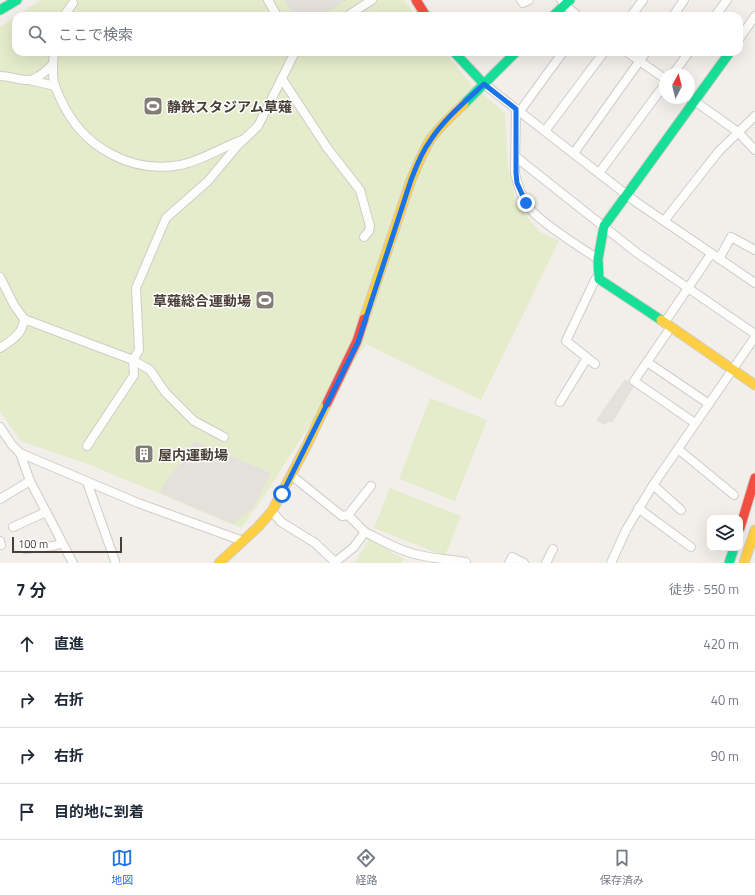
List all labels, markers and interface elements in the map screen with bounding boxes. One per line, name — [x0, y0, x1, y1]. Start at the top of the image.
search box — [12, 12, 743, 56]
icon: search — [26, 23, 48, 45]
text: ここで検索 — [58, 23, 133, 46]
north arrow — [659, 68, 695, 104]
sports icon: 静鉄スタジアム草薙 — [142, 95, 164, 117]
place label: 静鉄スタジアム草薙 — [167, 96, 292, 117]
route end — [517, 194, 535, 212]
sports icon: 草薙総合運動場 — [254, 289, 276, 311]
place label: 草薙総合運動場 — [153, 290, 251, 311]
building icon: 屋内運動場 — [133, 443, 155, 465]
place label: 屋内運動場 — [158, 444, 228, 465]
route start — [273, 485, 291, 503]
map controls — [707, 515, 743, 551]
button: layers — [707, 515, 743, 551]
scale bar — [12, 535, 122, 554]
text: 100 m — [18, 536, 48, 552]
text: 7 分 — [16, 577, 46, 603]
text: 徒歩 · 550 m — [669, 579, 739, 599]
text: 直進 — [54, 632, 84, 655]
icon: ahead — [16, 633, 38, 655]
text: 420 m — [703, 634, 739, 654]
text: 右折 — [54, 688, 84, 711]
icon: right — [16, 689, 38, 711]
text: 40 m — [711, 690, 739, 710]
text: 右折 — [54, 744, 84, 767]
icon: right — [16, 745, 38, 767]
text: 90 m — [711, 746, 739, 766]
text: 目的地に到着 — [54, 800, 144, 823]
icon: arrive — [16, 801, 38, 823]
tab: 地図 — [111, 847, 133, 888]
tab: 経路 — [355, 847, 377, 888]
tab: 保存済み — [600, 847, 644, 888]

